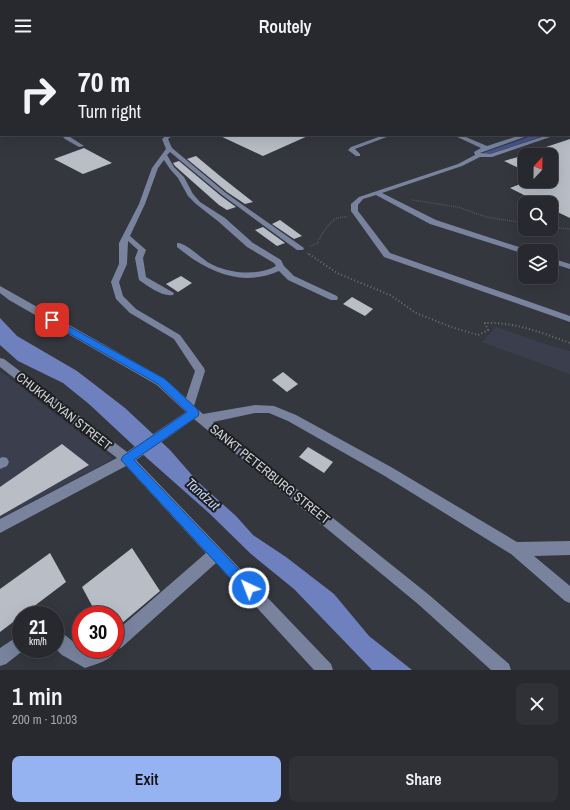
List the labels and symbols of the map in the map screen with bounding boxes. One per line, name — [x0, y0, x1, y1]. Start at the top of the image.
north arrow — [518, 148, 558, 188]
pin — [35, 303, 69, 337]
street label: CHUKHAJYAN STREET — [13, 368, 116, 454]
street label: SANKT PETERBURG STREET — [206, 420, 334, 528]
water label: Tandzut — [182, 474, 224, 515]
position arrow — [228, 567, 270, 609]
speed limit sign: 30 — [72, 606, 124, 658]

